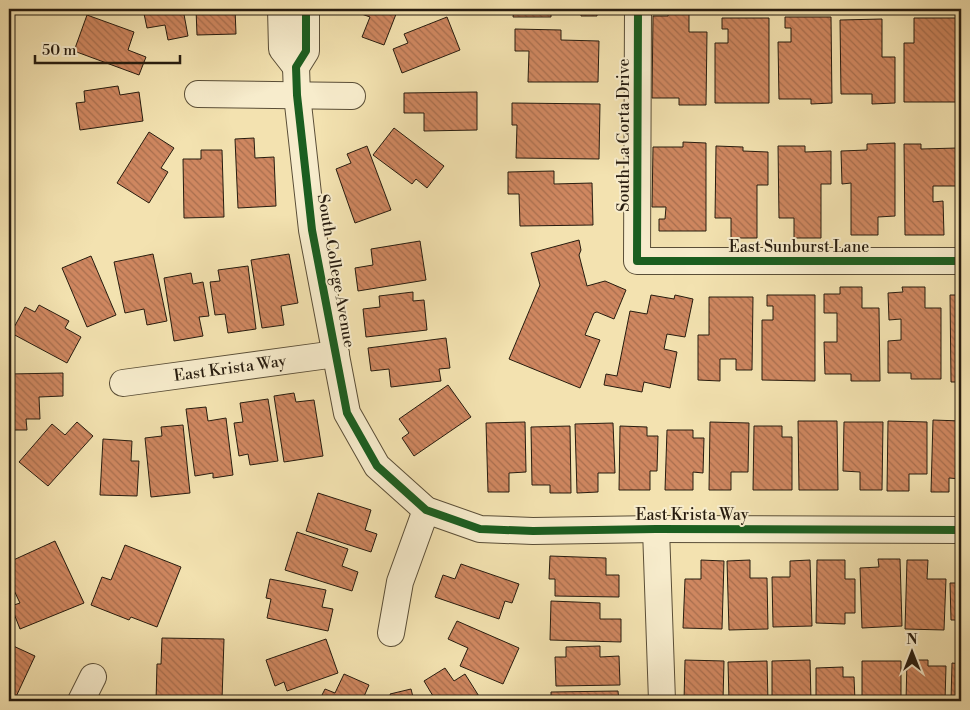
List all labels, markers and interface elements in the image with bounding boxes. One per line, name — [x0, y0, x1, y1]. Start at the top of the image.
scale bar — [35, 32, 180, 64]
text: 50 m — [42, 41, 76, 60]
street label: South La Corta Drive — [614, 58, 634, 212]
street label: South College Avenue — [313, 193, 359, 349]
street label: East Sunburst Lane — [729, 237, 869, 257]
street label: East Krista Way — [173, 351, 288, 386]
street label: East Krista Way — [635, 505, 749, 525]
north arrow — [888, 628, 938, 678]
text: N — [906, 631, 918, 649]

